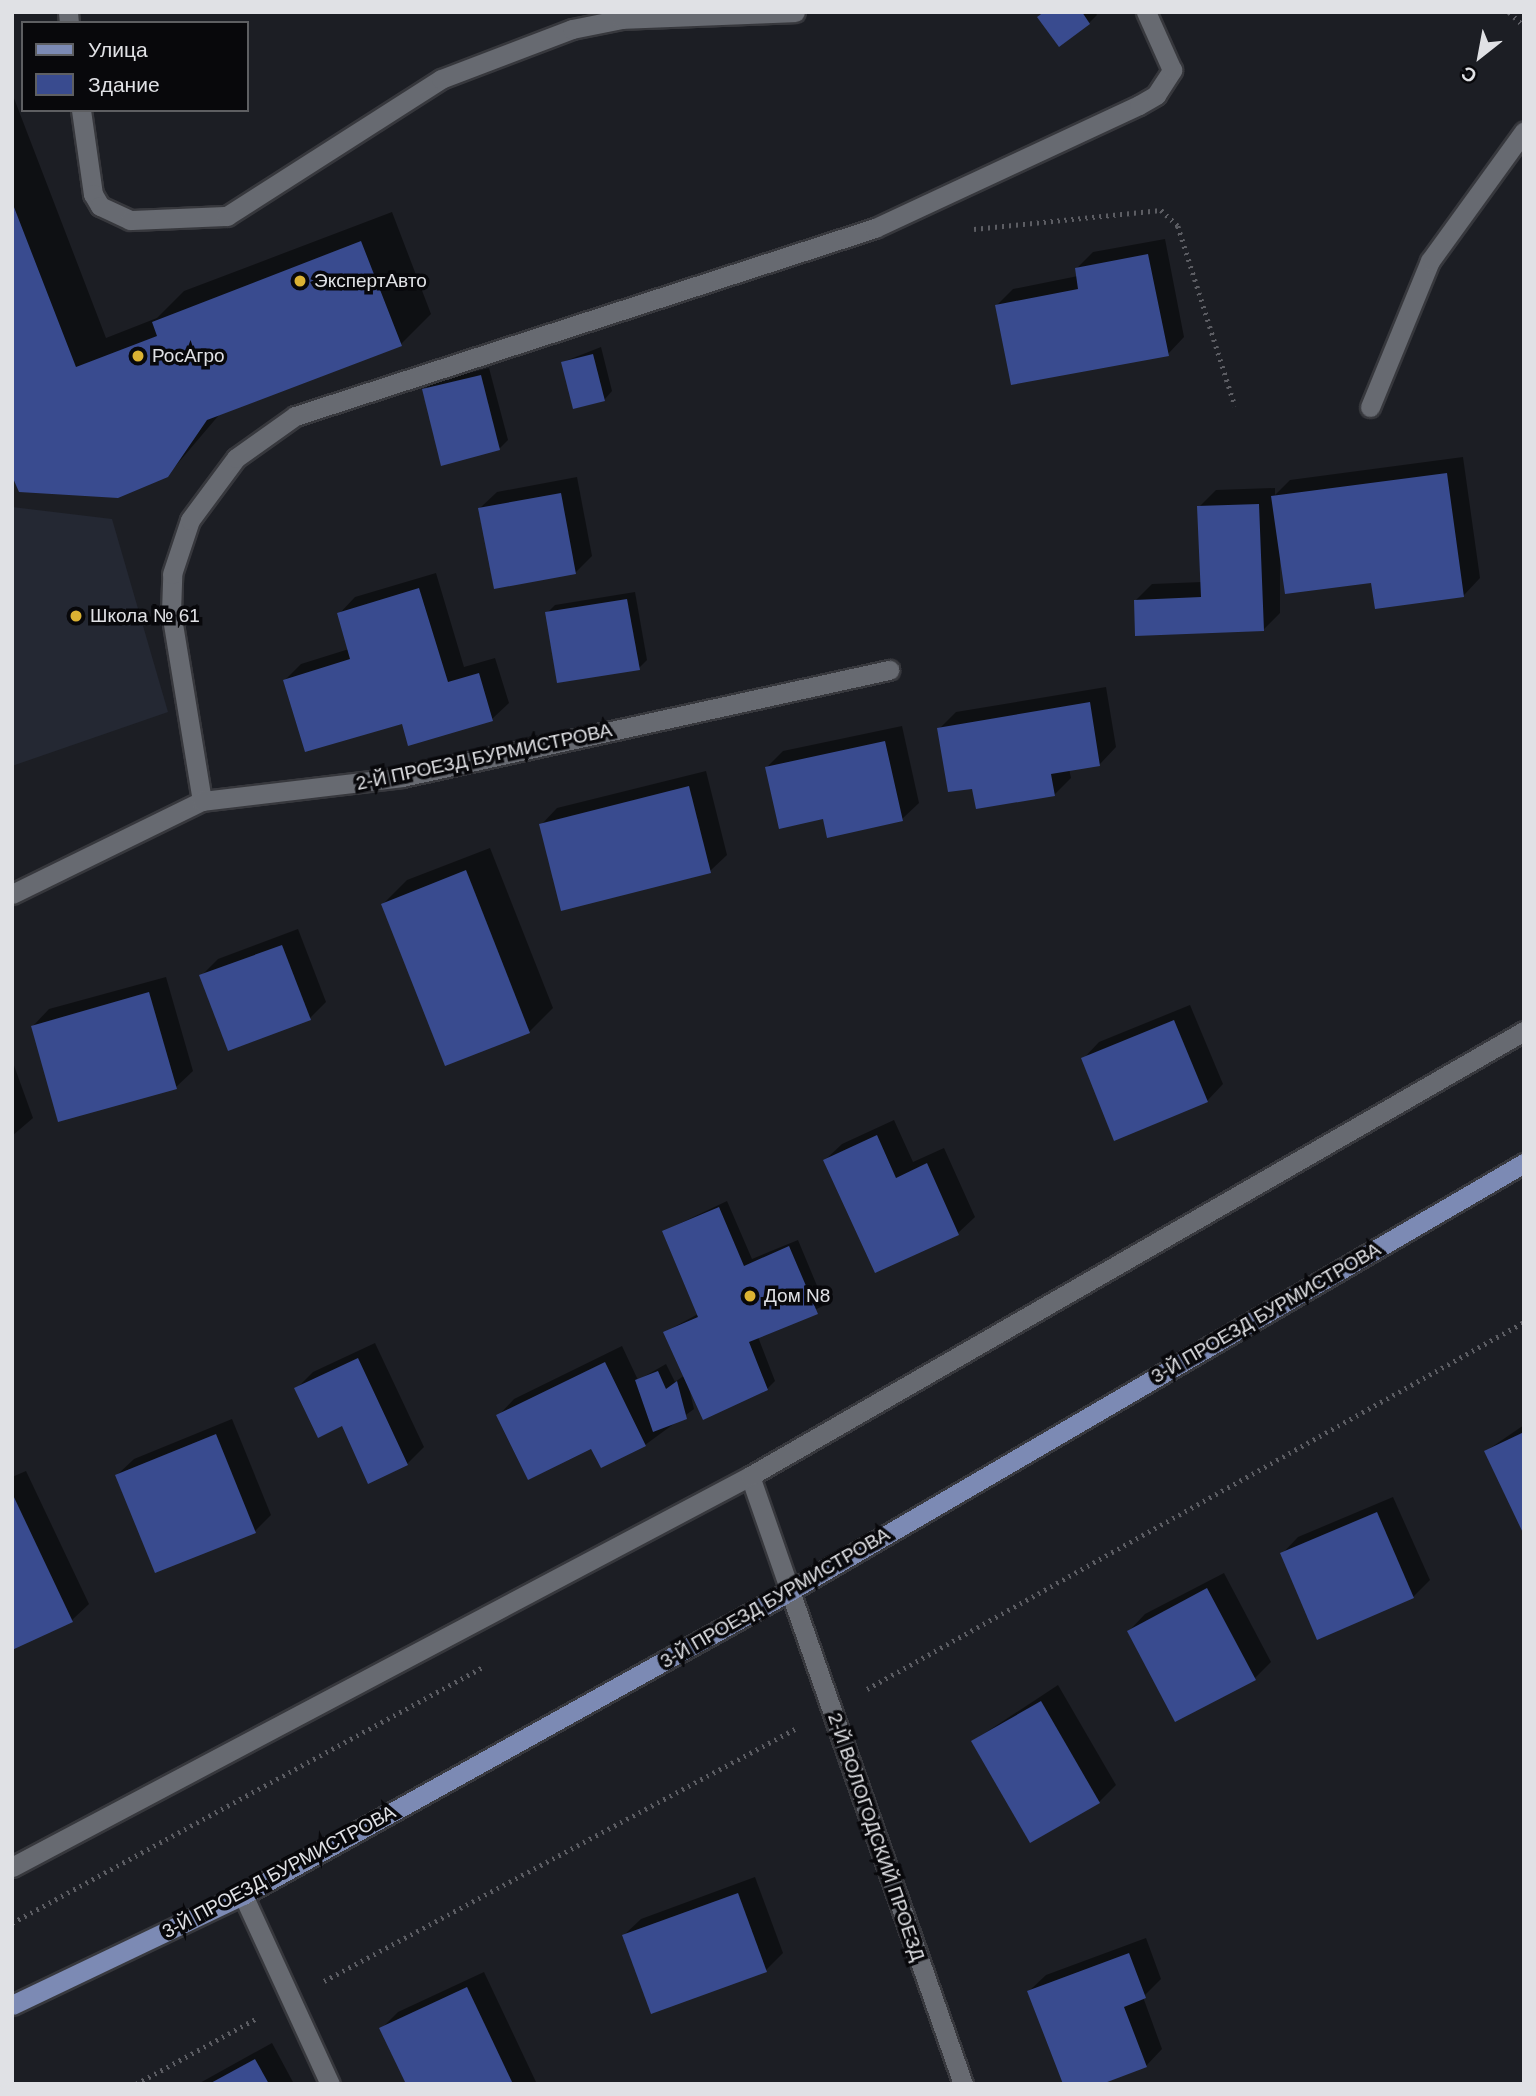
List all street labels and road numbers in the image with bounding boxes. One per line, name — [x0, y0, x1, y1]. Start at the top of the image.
street label: 2-Й ПРОЕЗД БУРМИСТРОВА — [354, 719, 614, 795]
street label: 3-Й ПРОЕЗД БУРМИСТРОВА — [1147, 1238, 1385, 1388]
street label: 3-Й ПРОЕЗД БУРМИСТРОВА — [656, 1523, 894, 1673]
street label: 2-Й ВОЛОГОДСКИЙ ПРОЕЗД — [823, 1710, 929, 1964]
street label: 3-Й ПРОЕЗД БУРМИСТРОВА — [158, 1801, 400, 1943]

